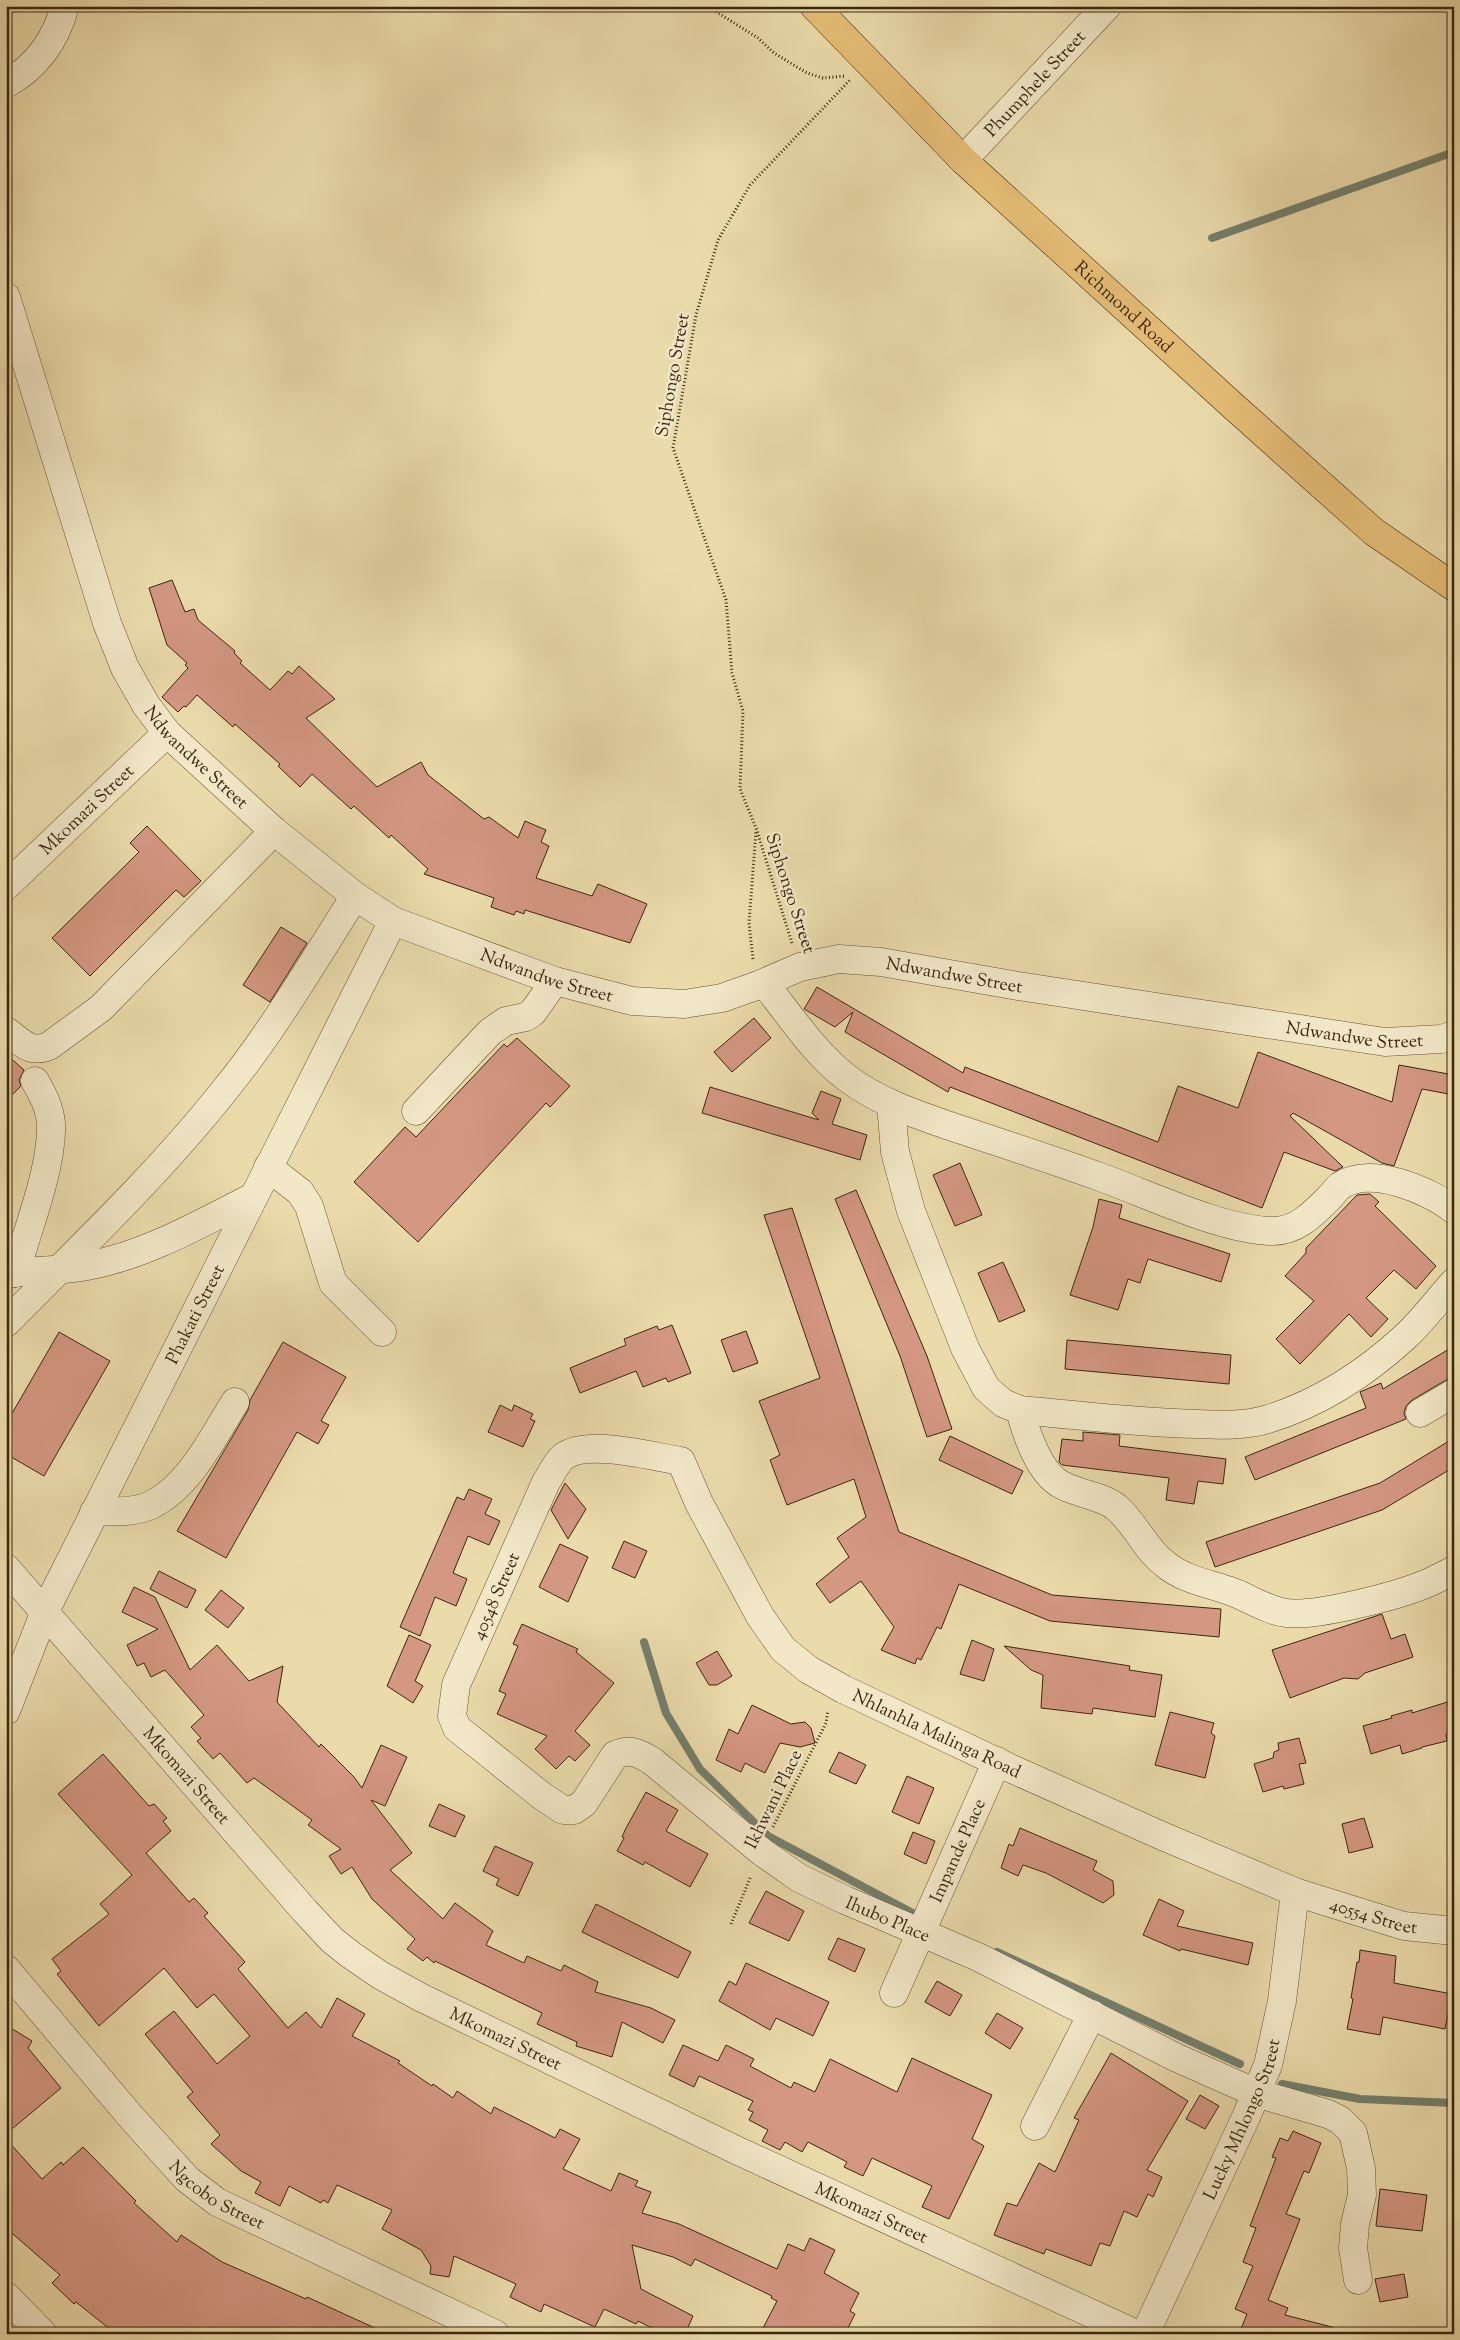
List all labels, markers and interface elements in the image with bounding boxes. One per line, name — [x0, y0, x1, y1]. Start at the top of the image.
street label: Phumphele Street — [980, 25, 1093, 144]
street label: Richmond Road — [1067, 256, 1178, 360]
street label: Siphongo Street — [650, 311, 698, 439]
street label: Ndwandwe Street — [136, 701, 253, 816]
street label: Mkomazi Street — [35, 760, 141, 862]
street label: Siphongo Street — [757, 830, 821, 957]
street label: Ndwandwe Street — [476, 943, 615, 1010]
street label: Ndwandwe Street — [884, 952, 1024, 1001]
street label: Ndwandwe Street — [1284, 1016, 1424, 1057]
street label: Phakati Street — [161, 1261, 233, 1369]
street label: 40548 Street — [467, 1549, 528, 1645]
street label: Nhlanhla Malinga Road — [847, 1684, 1024, 1786]
street label: Mkomazi Street — [135, 1722, 235, 1831]
street label: Ikhwani Place — [740, 1746, 810, 1854]
street label: Impande Place — [925, 1795, 994, 1907]
street label: Ihubo Place — [841, 1891, 934, 1950]
street label: 40554 Street — [1326, 1893, 1418, 1942]
street label: Mkomazi Street — [444, 2002, 565, 2079]
street label: Lucky Mhlongo Street — [1198, 2037, 1288, 2205]
street label: Ngcobo Street — [161, 2156, 268, 2238]
street label: Mkomazi Street — [810, 2177, 931, 2251]

